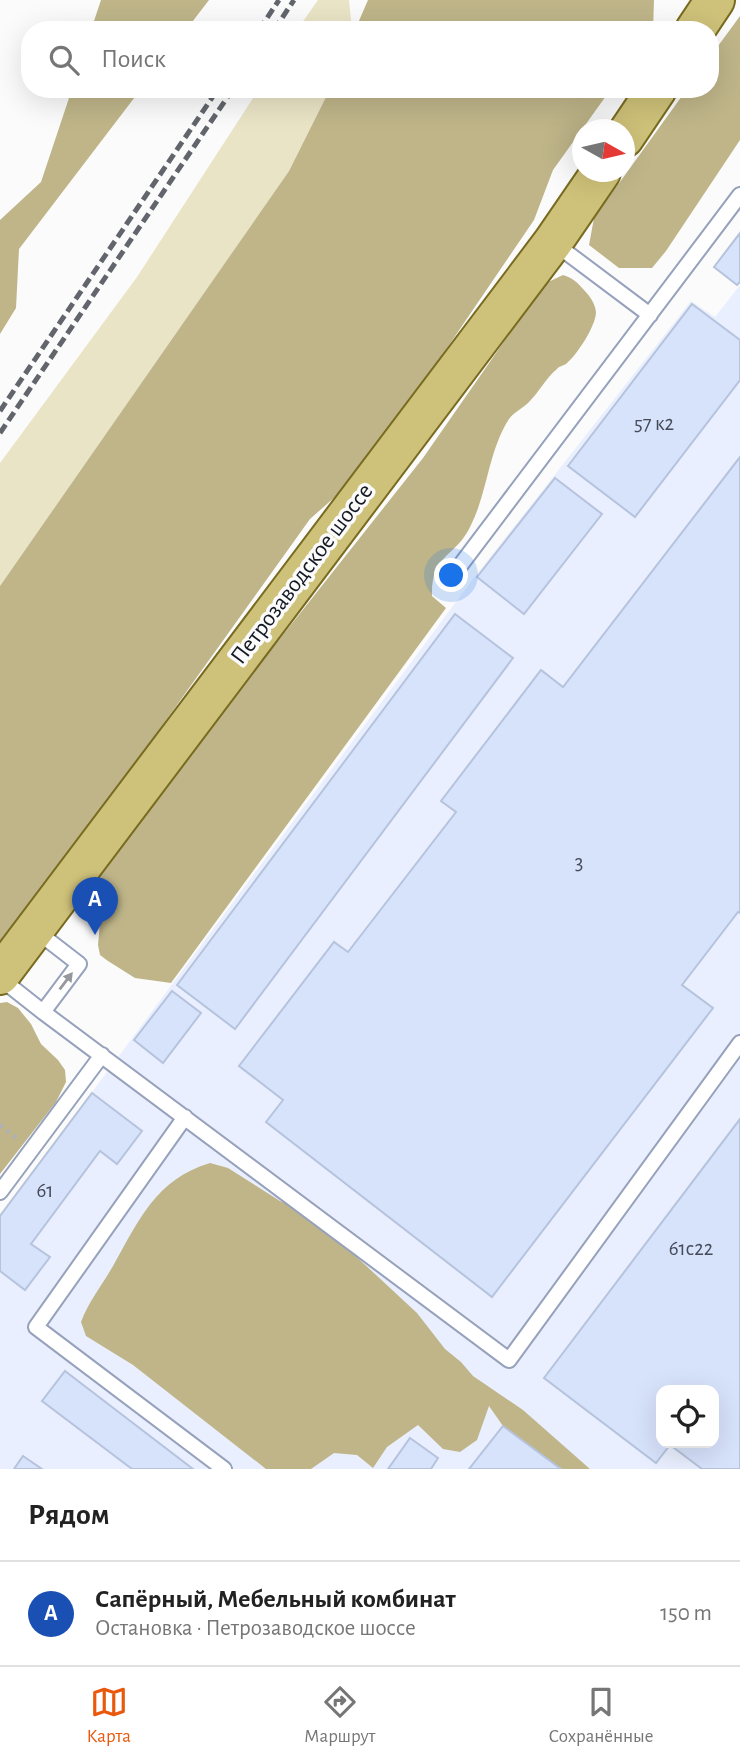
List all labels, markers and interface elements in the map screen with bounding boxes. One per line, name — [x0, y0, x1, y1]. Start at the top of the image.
search box — [21, 21, 719, 98]
icon: search — [45, 41, 83, 79]
text: Поиск — [101, 46, 166, 72]
north arrow — [572, 119, 635, 182]
house number: 57 к2 — [634, 413, 674, 434]
street label: Петрозаводское шоссе — [226, 479, 378, 669]
your location — [434, 558, 468, 592]
house number: 3 — [575, 852, 583, 873]
pin: A — [72, 877, 118, 935]
one-way arrow — [59, 972, 73, 990]
house number: 61 — [36, 1180, 54, 1201]
house number: 61с22 — [669, 1238, 713, 1259]
map controls — [656, 1385, 719, 1448]
button: locate — [656, 1385, 719, 1448]
text: Рядом — [28, 1500, 110, 1530]
text: Сапёрный, Мебельный комбинат — [95, 1586, 456, 1612]
text: A — [44, 1602, 58, 1625]
text: 150 m — [660, 1602, 712, 1625]
text: Остановка · Петрозаводское шоссе — [95, 1617, 416, 1640]
tab: Карта — [87, 1683, 131, 1748]
tab: Маршрут — [304, 1683, 375, 1748]
tab: Сохранённые — [548, 1683, 653, 1748]

